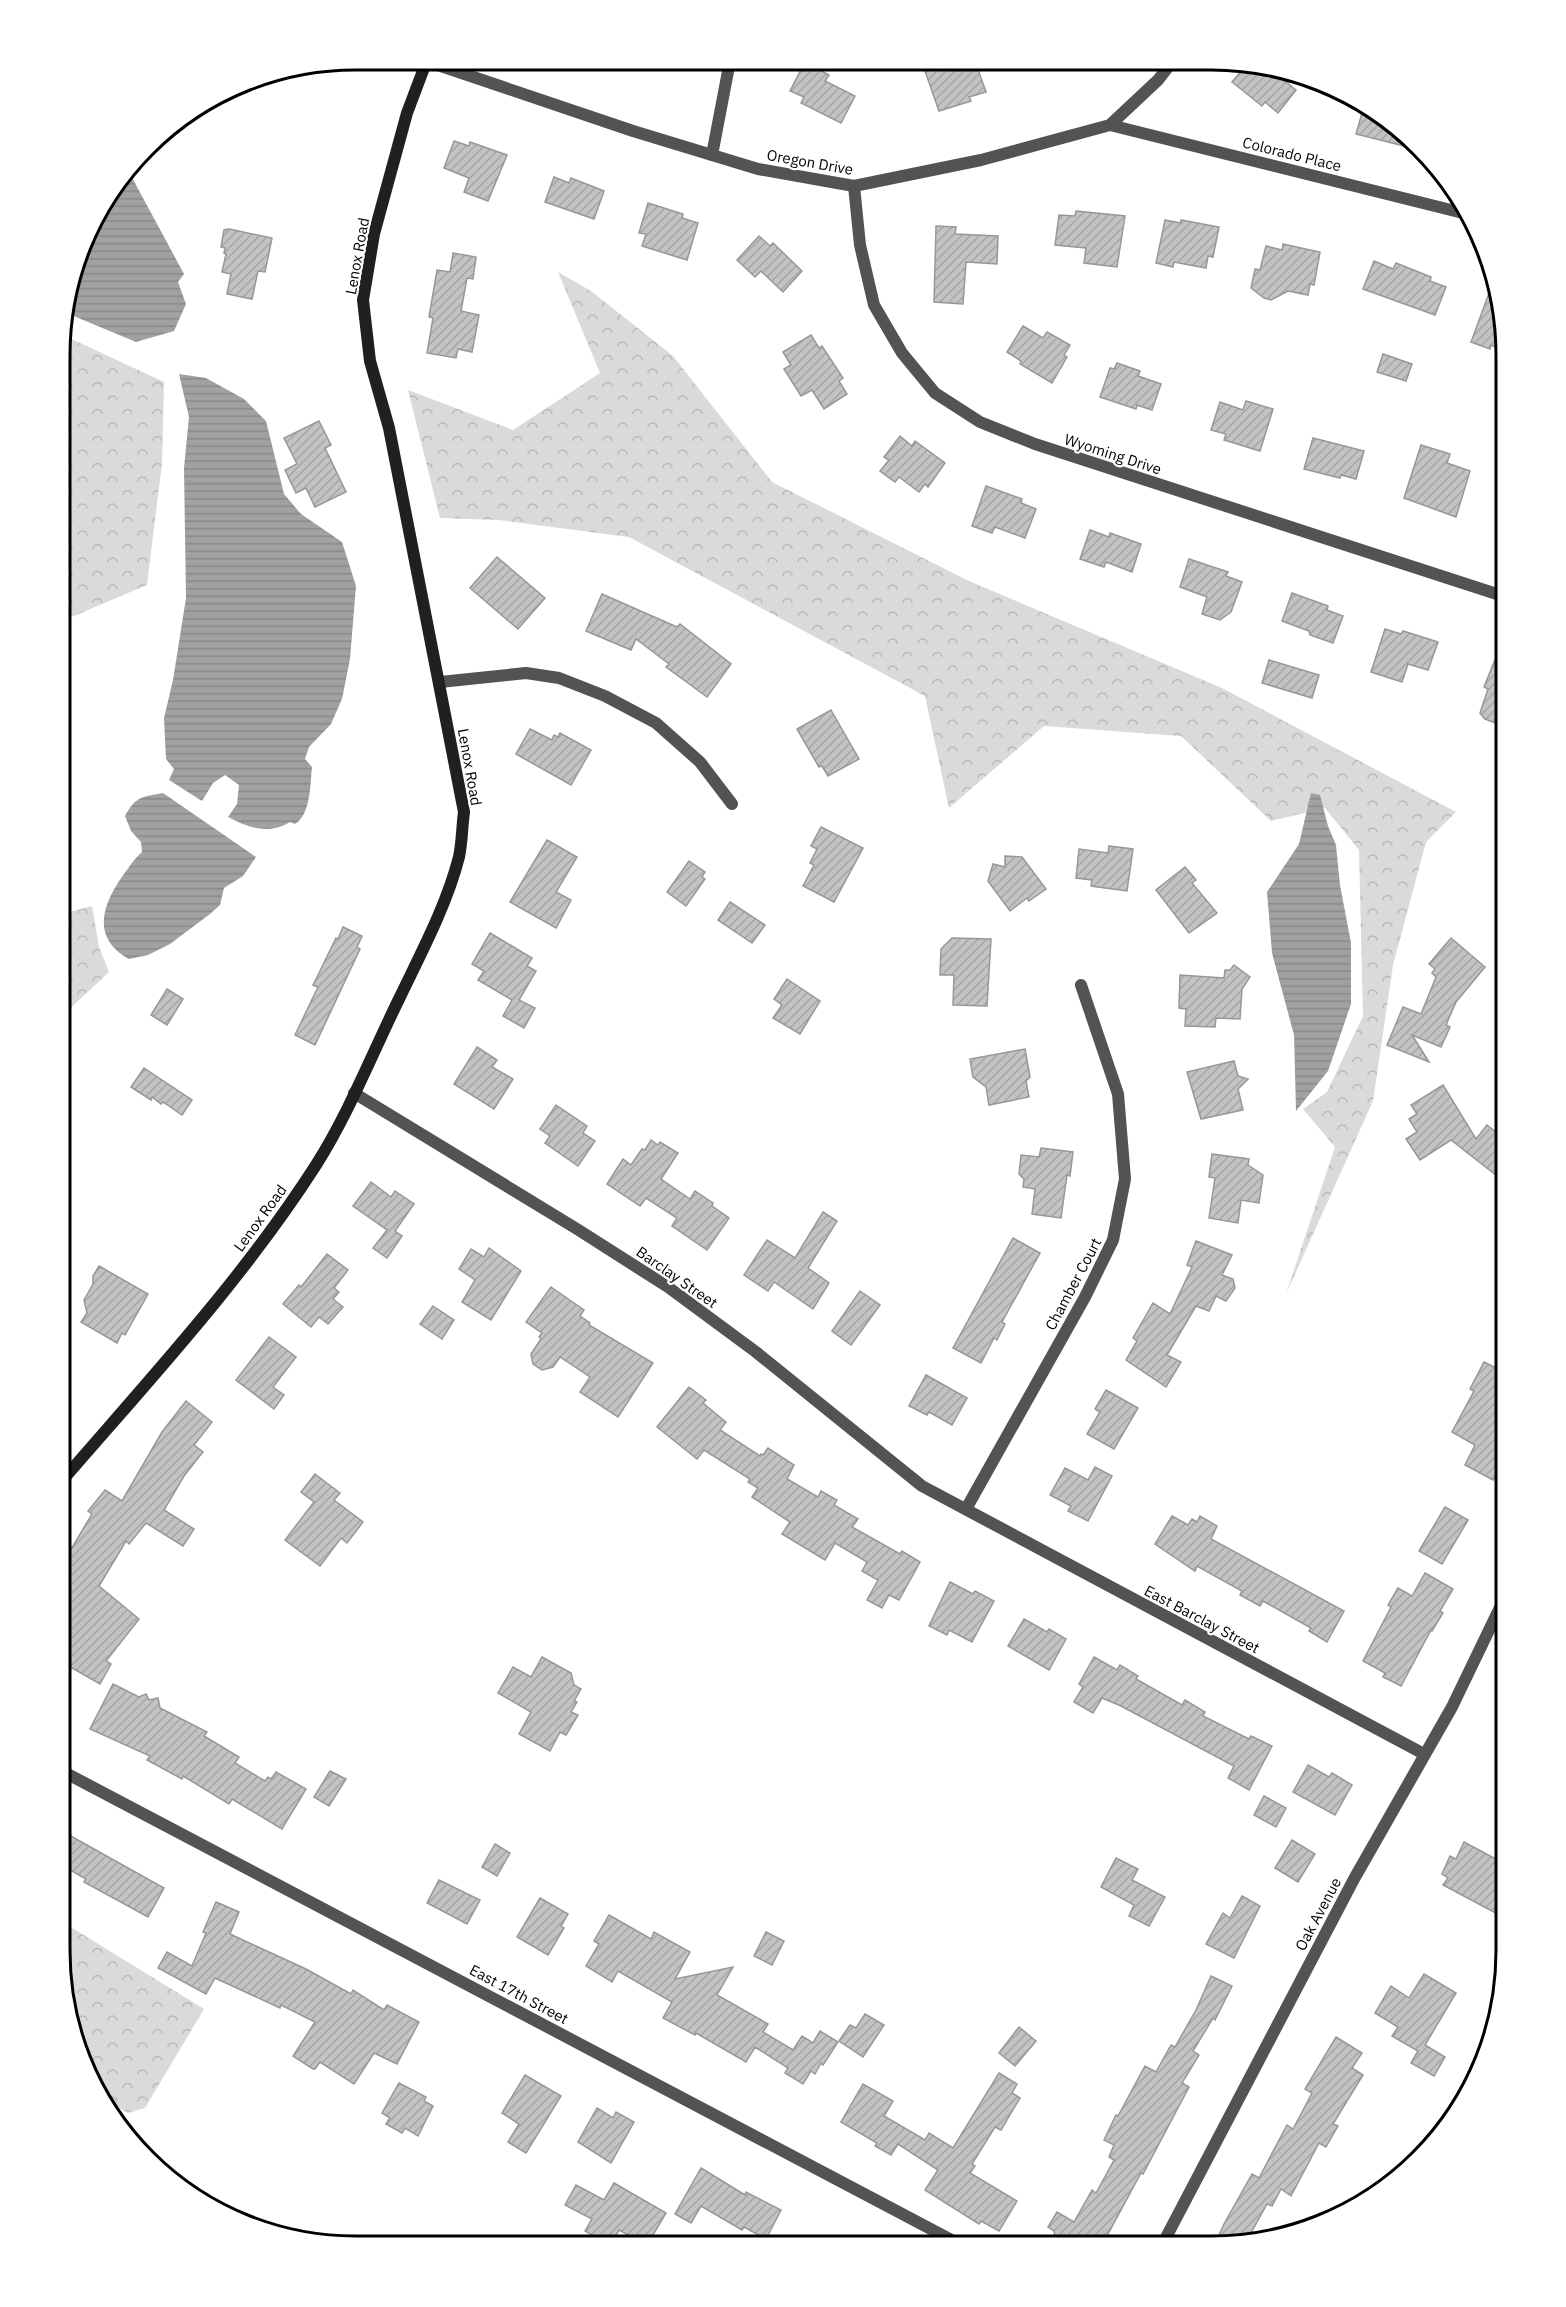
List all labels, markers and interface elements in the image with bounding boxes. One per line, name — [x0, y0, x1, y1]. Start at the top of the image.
street label: Colorado Place — [1241, 133, 1343, 175]
street label: Oregon Drive — [765, 145, 855, 179]
street label: Lenox Road — [341, 216, 373, 296]
street label: Wyoming Drive — [1062, 429, 1164, 479]
street label: Lenox Road — [454, 727, 486, 807]
street label: Lenox Road — [229, 1181, 291, 1255]
street label: Chamber Court — [1041, 1235, 1105, 1333]
street label: Barclay Street — [633, 1242, 721, 1312]
street label: East Barclay Street — [1141, 1581, 1263, 1657]
street label: Oak Avenue — [1291, 1874, 1345, 1954]
street label: East 17th Street — [466, 1960, 572, 2028]

